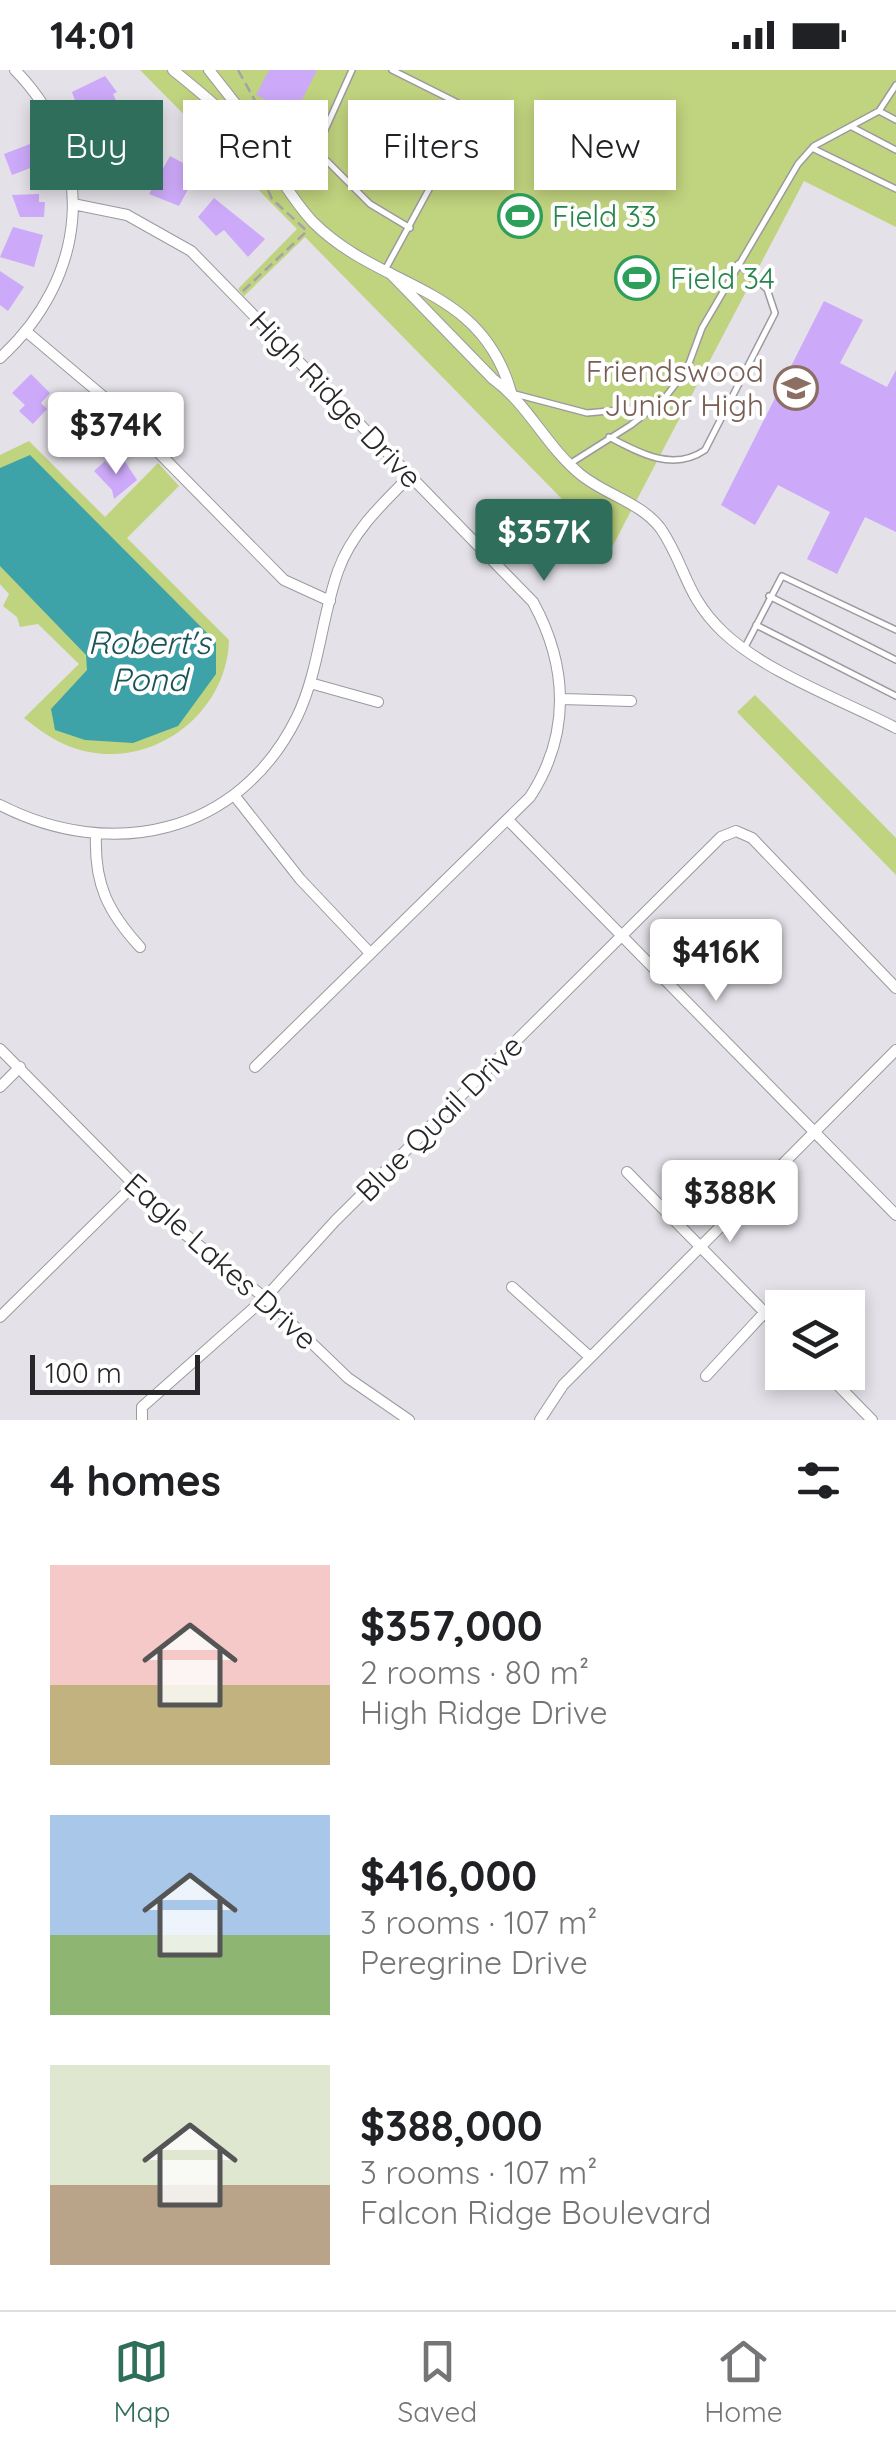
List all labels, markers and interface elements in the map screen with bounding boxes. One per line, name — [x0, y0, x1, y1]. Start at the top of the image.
text: 14:01 — [50, 11, 136, 59]
chip: Buy — [30, 100, 163, 190]
chip: Rent — [183, 100, 328, 190]
chip: Filters — [348, 100, 514, 190]
chip: New — [534, 100, 676, 190]
sports icon: Field 33 — [497, 193, 543, 239]
place label: Field 33 — [552, 197, 657, 235]
sports icon: Field 34 — [614, 255, 660, 301]
place label: Field 34 — [670, 259, 775, 297]
street label: High Ridge Drive — [242, 302, 430, 496]
place label: Friendswood Junior High — [586, 352, 764, 424]
school or university icon: Friendswood Junior High — [773, 365, 819, 411]
pin: $374K — [46, 392, 186, 477]
text: $374K — [70, 404, 162, 444]
pin: $357K — [474, 499, 614, 584]
text: $357K — [497, 511, 591, 551]
water label: Robert's Pond — [88, 622, 212, 699]
pin: $416K — [646, 919, 786, 1004]
text: $416K — [672, 931, 760, 971]
street label: Blue Quail Drive — [348, 1027, 530, 1209]
pin: $388K — [660, 1160, 800, 1245]
street label: Eagle Lakes Drive — [117, 1164, 325, 1358]
text: $388K — [684, 1172, 776, 1212]
map controls — [765, 1290, 865, 1390]
button: layers — [765, 1290, 865, 1390]
scale bar — [30, 1350, 200, 1394]
text: 100 m — [45, 1355, 122, 1390]
icon: filters — [791, 1453, 846, 1508]
text: 4 homes — [50, 1454, 221, 1507]
text: $357,000 — [360, 1599, 543, 1652]
icon: home — [130, 1605, 250, 1725]
text: 2 rooms · 80 m² — [360, 1652, 589, 1692]
text: High Ridge Drive — [360, 1692, 608, 1732]
text: $416,000 — [360, 1849, 537, 1902]
icon: home — [130, 1855, 250, 1975]
text: 3 rooms · 107 m² — [360, 1902, 597, 1942]
text: Peregrine Drive — [360, 1942, 588, 1982]
text: $388,000 — [360, 2099, 543, 2152]
icon: home — [130, 2105, 250, 2225]
text: 3 rooms · 107 m² — [360, 2152, 597, 2192]
text: Falcon Ridge Boulevard — [360, 2192, 711, 2232]
tab: Map — [113, 2334, 171, 2429]
tab: Saved — [397, 2334, 477, 2429]
tab: Home — [704, 2334, 783, 2429]

